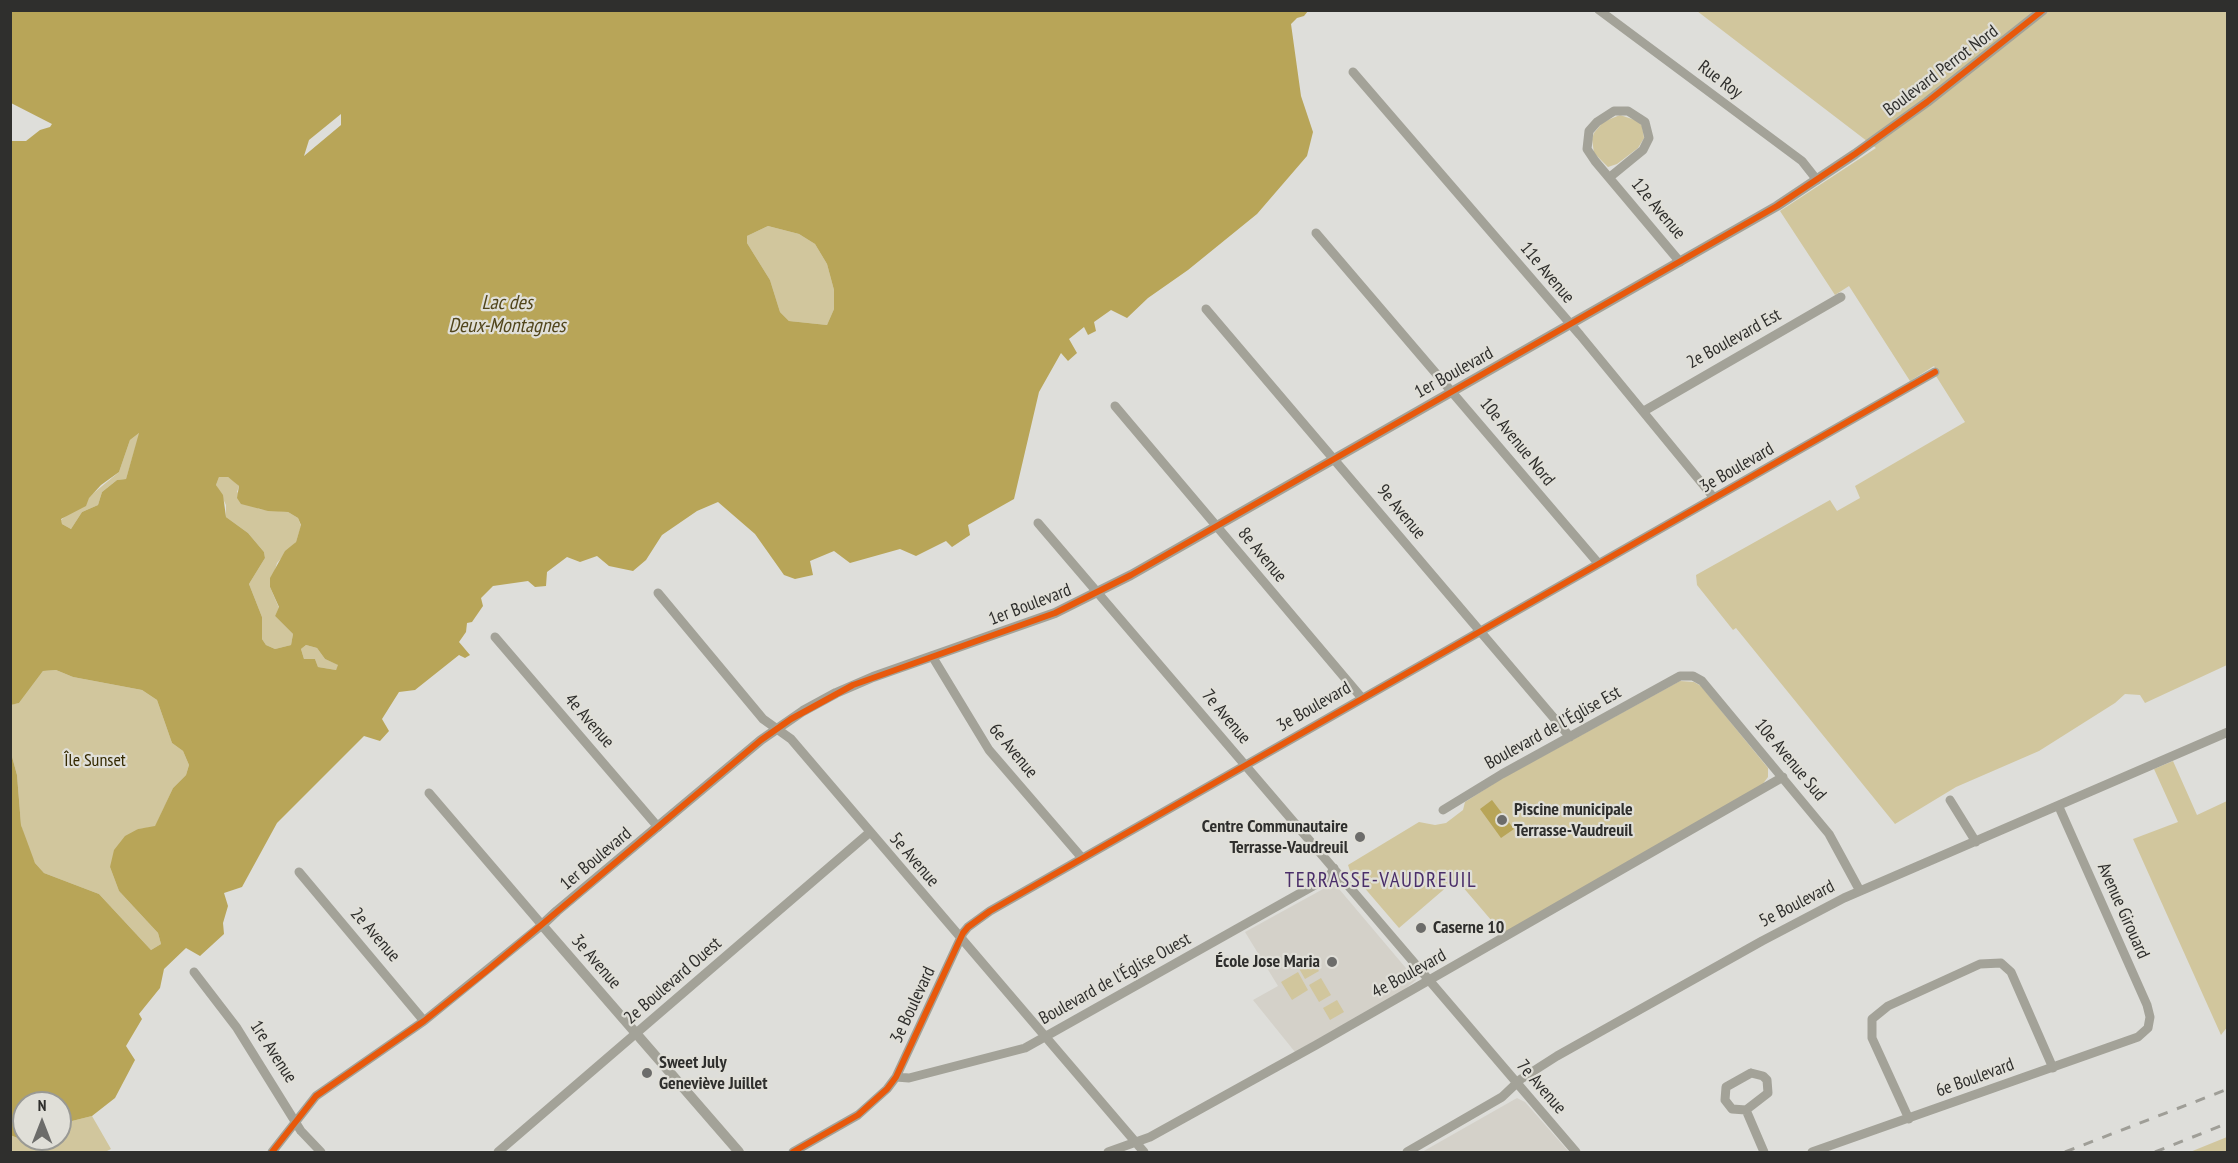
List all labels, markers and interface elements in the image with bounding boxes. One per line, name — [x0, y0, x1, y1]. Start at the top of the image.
street label: Boulevard Perrot Nord — [1880, 21, 2002, 121]
street label: Rue Roy — [1694, 56, 1746, 104]
street label: 12e Avenue — [1626, 174, 1690, 244]
street label: 11e Avenue — [1515, 238, 1579, 308]
water label: Lac des Deux-Montagnes — [449, 291, 565, 338]
street label: 2e Boulevard Est — [1683, 304, 1785, 374]
street label: 1er Boulevard — [1411, 343, 1497, 403]
street label: 10e Avenue Nord — [1475, 394, 1559, 490]
street label: 3e Boulevard — [1696, 438, 1778, 498]
street label: 9e Avenue — [1372, 480, 1430, 544]
street label: 8e Avenue — [1233, 523, 1291, 587]
street label: 1er Boulevard — [986, 579, 1074, 631]
street label: 3e Boulevard — [1273, 677, 1355, 737]
street label: Boulevard de l'Église Est — [1481, 682, 1625, 774]
street label: 7e Avenue — [1197, 685, 1255, 749]
street label: 4e Avenue — [560, 689, 618, 753]
street label: 10e Avenue Sud — [1750, 715, 1830, 805]
street label: 6e Avenue — [984, 719, 1042, 783]
park label: Île Sunset — [64, 750, 126, 772]
place label: Piscine municipale Terrasse-Vaudreuil — [1514, 799, 1633, 842]
marker: Piscine municipale Terrasse-Vaudreuil — [1495, 813, 1509, 827]
place label: Centre Communautaire Terrasse-Vaudreuil — [1202, 816, 1348, 858]
street label: 1er Boulevard — [556, 823, 636, 895]
street label: 5e Avenue — [885, 828, 943, 892]
marker: Centre Communautaire Terrasse-Vaudreuil — [1353, 830, 1367, 844]
street label: Avenue Girouard — [2092, 860, 2154, 962]
district label: TERRASSE-VAUDREUIL — [1285, 868, 1477, 894]
street label: 5e Boulevard — [1756, 876, 1838, 932]
street label: 2e Avenue — [346, 903, 404, 967]
place label: Caserne 10 — [1433, 917, 1504, 939]
marker: Caserne 10 — [1414, 921, 1428, 935]
street label: Boulevard de l'Église Ouest — [1036, 928, 1194, 1030]
street label: 3e Avenue — [567, 930, 625, 994]
street label: 2e Boulevard Ouest — [620, 933, 726, 1029]
street label: 4e Boulevard — [1368, 945, 1450, 1003]
place label: École Jose Maria — [1215, 951, 1320, 973]
marker: École Jose Maria — [1325, 955, 1339, 969]
street label: 3e Boulevard — [886, 963, 940, 1047]
street label: 1re Avenue — [245, 1017, 301, 1087]
place label: Sweet July Geneviève Juillet — [659, 1052, 768, 1094]
street label: 6e Boulevard — [1933, 1054, 2017, 1102]
street label: 7e Avenue — [1512, 1056, 1570, 1118]
marker: Sweet July Geneviève Juillet — [640, 1066, 654, 1080]
north arrow — [12, 1091, 72, 1151]
text: N — [38, 1095, 46, 1115]

